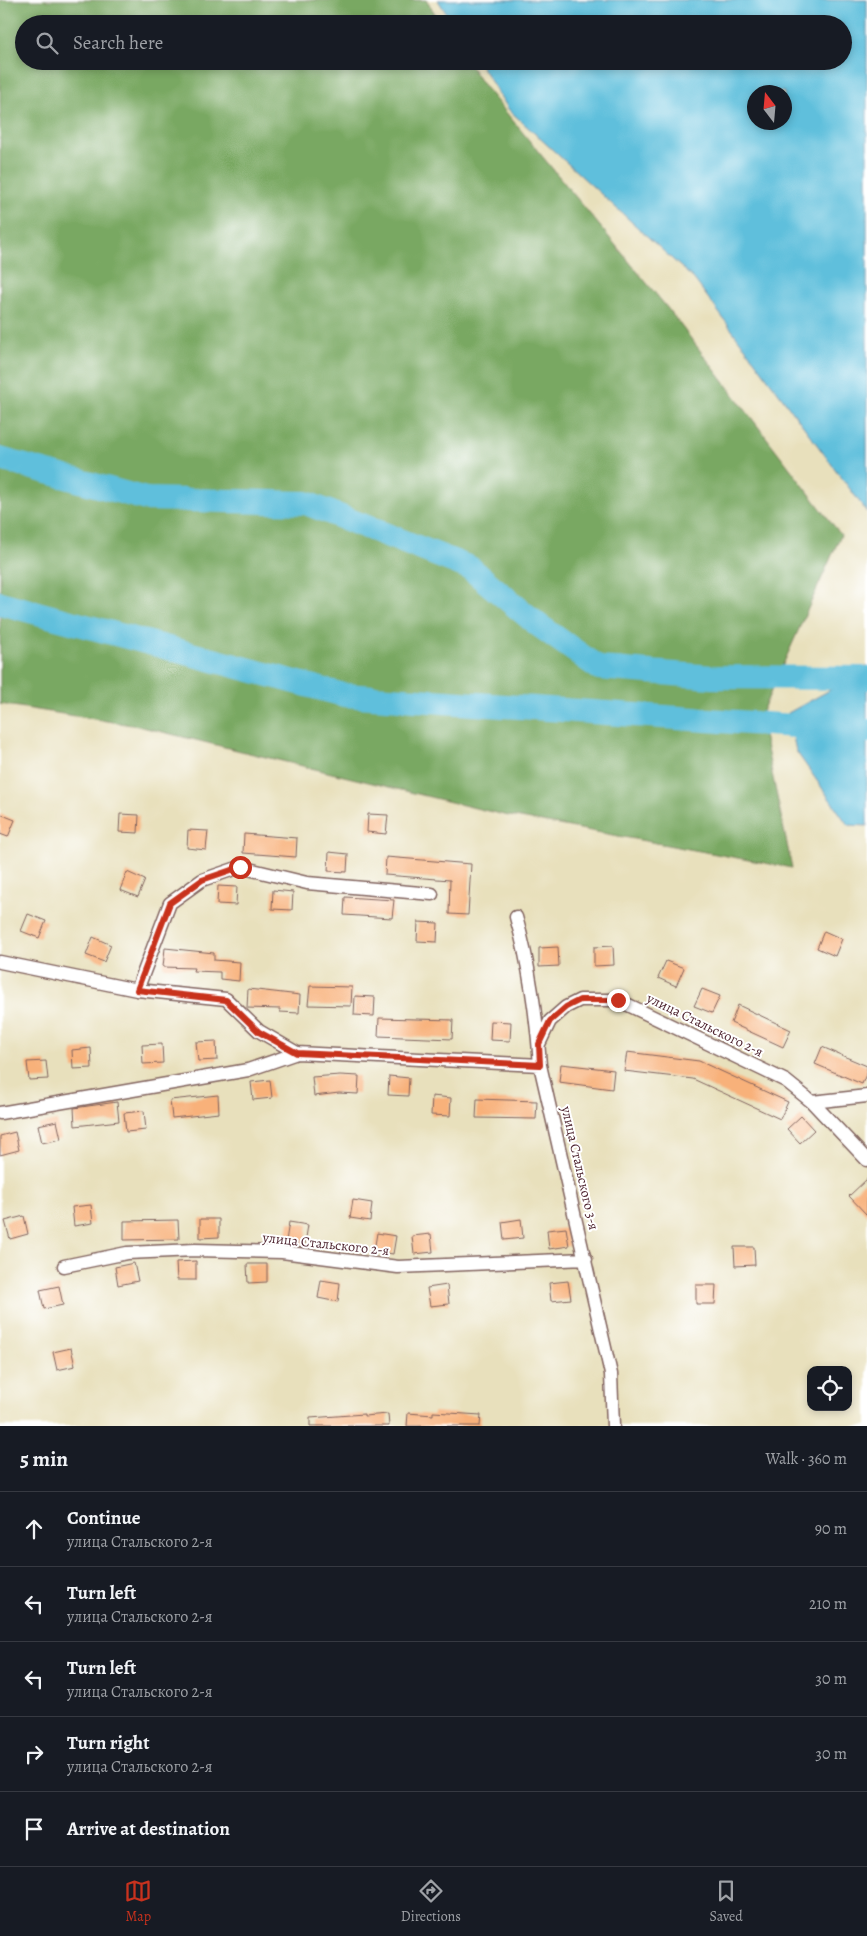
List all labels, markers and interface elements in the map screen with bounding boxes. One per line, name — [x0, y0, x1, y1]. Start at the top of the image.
search box — [15, 15, 852, 70]
icon: search — [33, 29, 61, 57]
text: Search here — [73, 30, 163, 56]
north arrow — [747, 85, 792, 130]
route start — [229, 856, 252, 879]
street label: улица Стальского 2-я — [643, 988, 767, 1062]
route end — [607, 989, 630, 1012]
street label: улица Стальского 3-я — [556, 1103, 604, 1232]
street label: улица Стальского 2-я — [261, 1228, 391, 1260]
map controls — [807, 1366, 852, 1411]
button: locate — [807, 1366, 852, 1411]
text: 5 min — [20, 1445, 68, 1473]
text: Walk · 360 m — [765, 1448, 847, 1470]
text: Continue — [67, 1505, 141, 1531]
icon: ahead — [20, 1515, 48, 1543]
text: 90 m — [815, 1518, 847, 1540]
text: улица Стальского 2-я — [67, 1531, 213, 1553]
text: Turn left — [67, 1580, 136, 1606]
icon: left — [20, 1590, 48, 1618]
text: 210 m — [809, 1593, 847, 1615]
text: улица Стальского 2-я — [67, 1606, 213, 1628]
text: Turn left — [67, 1655, 136, 1681]
icon: left — [20, 1665, 48, 1693]
text: 30 m — [815, 1668, 847, 1690]
text: улица Стальского 2-я — [67, 1681, 213, 1703]
text: Turn right — [67, 1730, 149, 1756]
icon: right — [20, 1740, 48, 1768]
text: 30 m — [815, 1743, 847, 1765]
text: улица Стальского 2-я — [67, 1756, 213, 1778]
icon: arrive — [20, 1815, 48, 1843]
text: Arrive at destination — [67, 1816, 230, 1842]
tab: Map — [124, 1877, 152, 1926]
tab: Directions — [401, 1877, 461, 1926]
tab: Saved — [710, 1877, 743, 1926]

